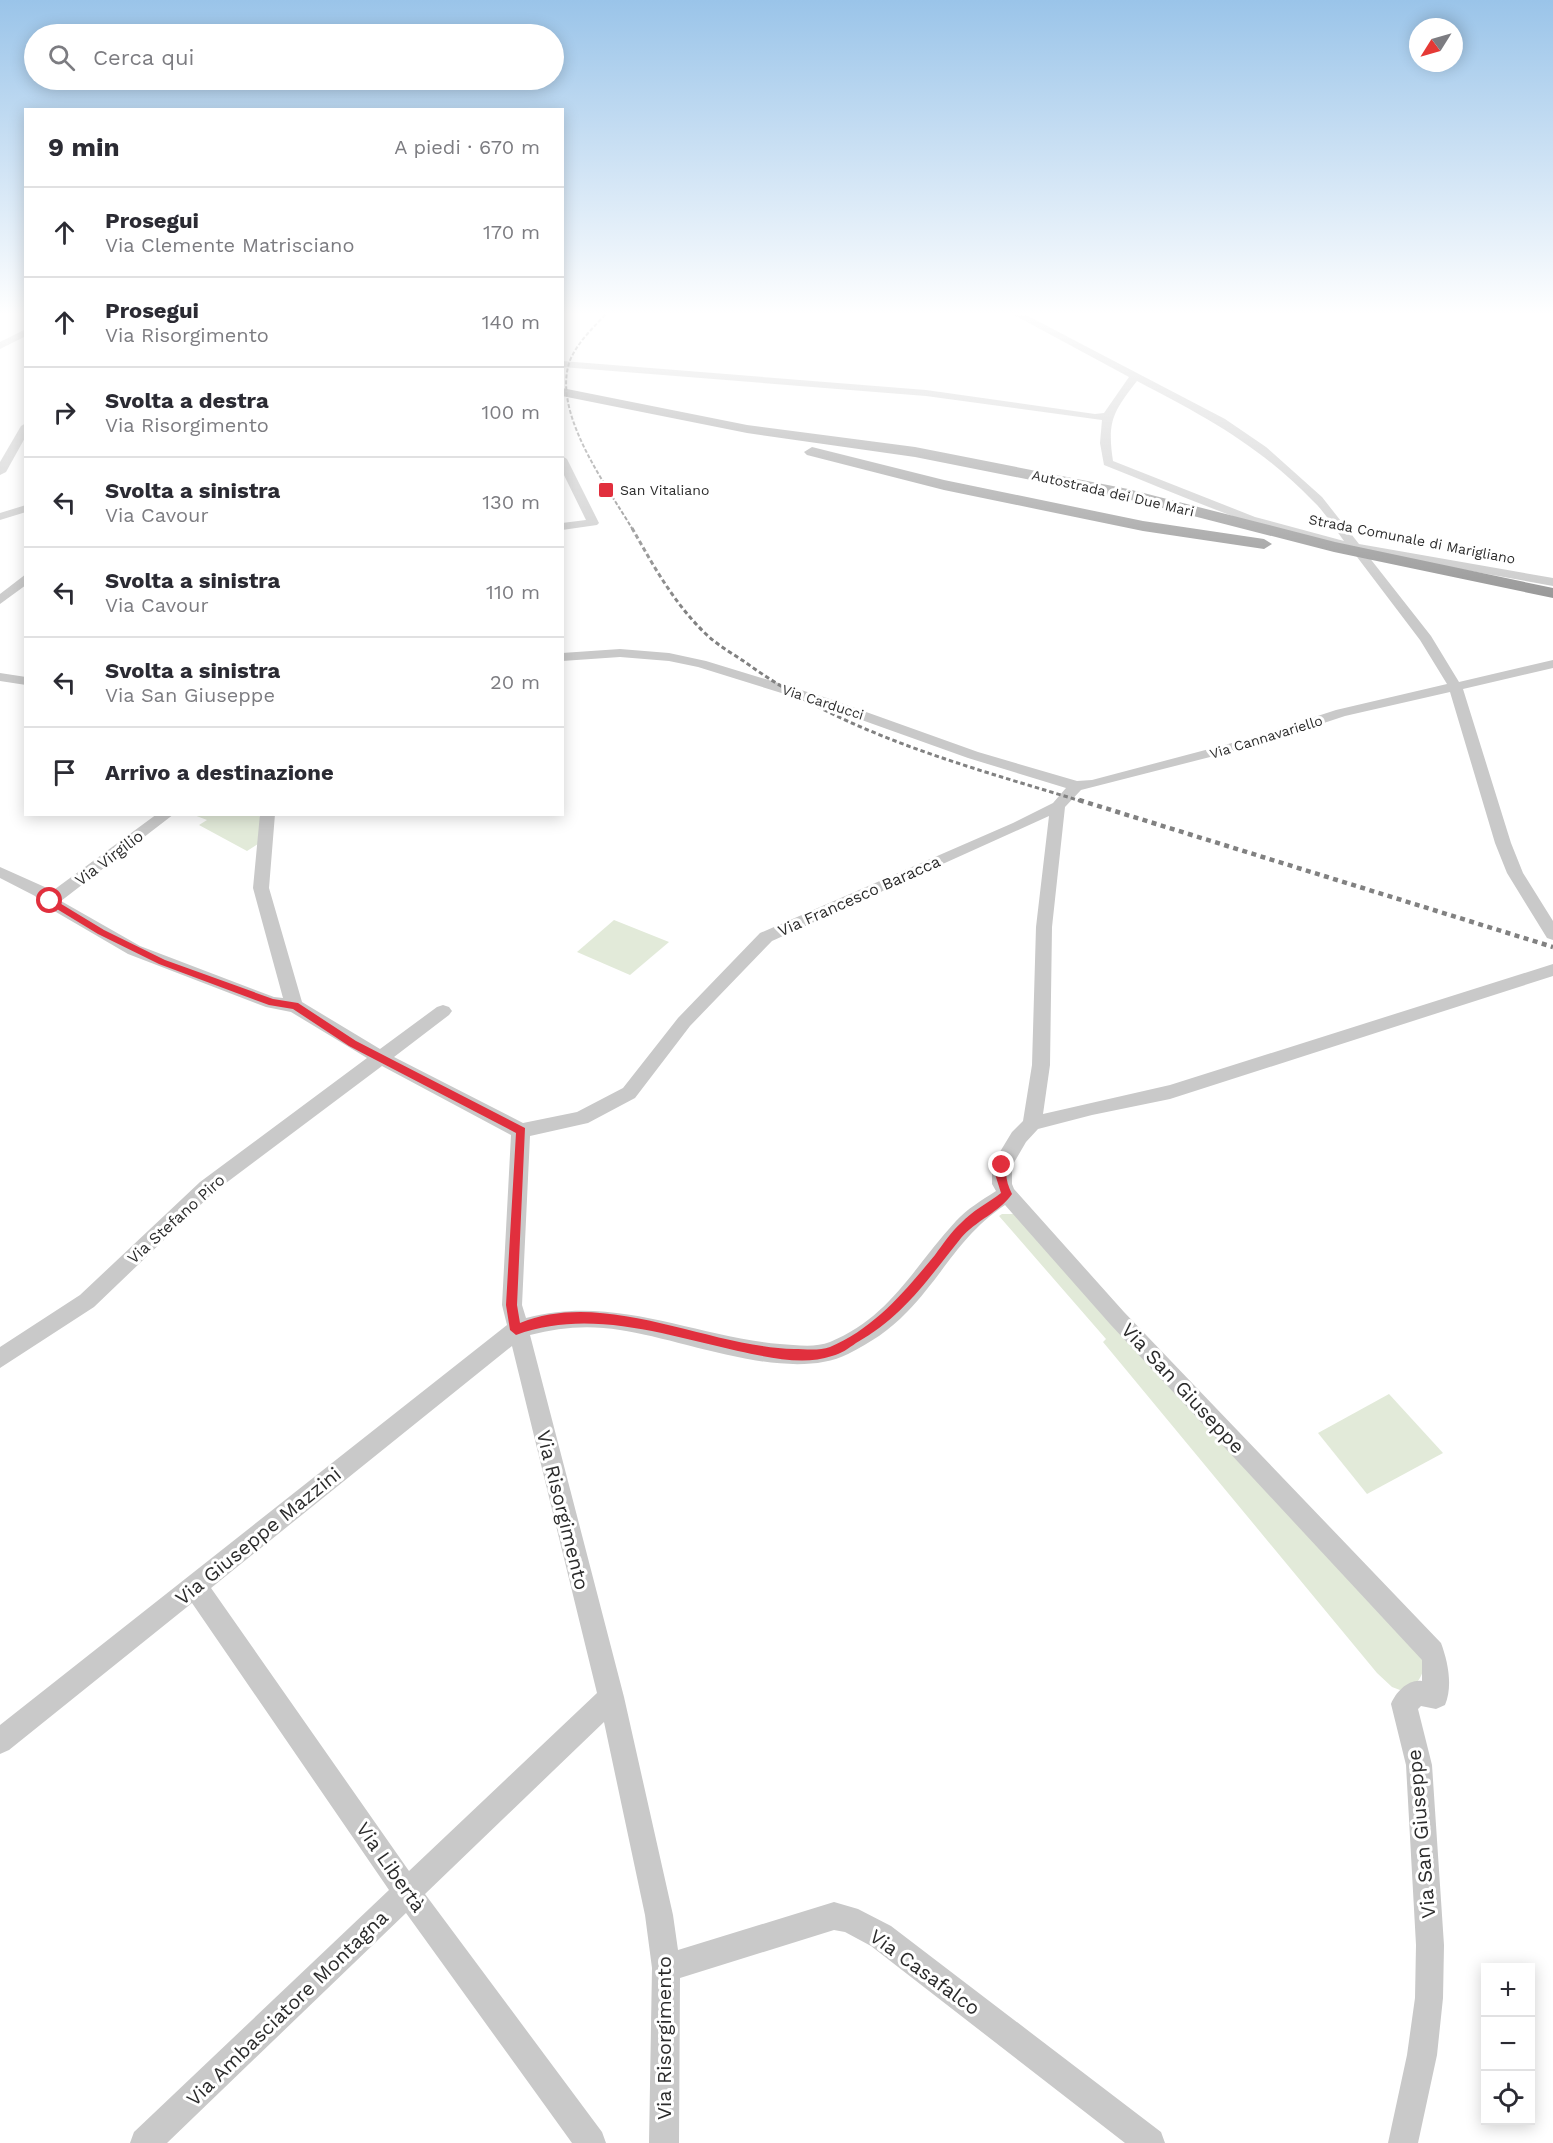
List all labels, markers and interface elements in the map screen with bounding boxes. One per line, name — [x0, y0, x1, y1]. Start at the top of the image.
north arrow — [1409, 18, 1463, 72]
search box — [24, 24, 564, 90]
icon: search — [45, 41, 78, 74]
text: Cerca qui — [93, 45, 194, 70]
text: 9 min — [48, 132, 120, 162]
text: A piedi · 670 m — [394, 135, 540, 159]
text: Prosegui — [105, 208, 199, 233]
icon: ahead — [48, 216, 81, 249]
text: 170 m — [483, 220, 540, 244]
text: Via Clemente Matrisciano — [105, 233, 354, 257]
text: Prosegui — [105, 298, 199, 323]
icon: ahead — [48, 306, 81, 339]
text: 140 m — [482, 310, 540, 334]
text: Via Risorgimento — [105, 323, 269, 347]
text: Svolta a destra — [105, 388, 269, 413]
icon: right — [48, 396, 81, 429]
text: 100 m — [481, 400, 540, 424]
text: Via Risorgimento — [105, 413, 269, 437]
street label: Autostrada dei Due Mari — [1030, 467, 1196, 519]
text: Svolta a sinistra — [105, 478, 280, 503]
marker: San Vitaliano — [597, 481, 615, 499]
place label: San Vitaliano — [620, 482, 709, 498]
icon: left — [48, 486, 81, 519]
text: 130 m — [482, 490, 540, 514]
text: Via Cavour — [105, 503, 209, 527]
street label: Strada Comunale di Marigliano — [1307, 511, 1517, 567]
text: Svolta a sinistra — [105, 568, 280, 593]
icon: left — [48, 576, 81, 609]
text: 110 m — [486, 580, 540, 604]
text: Via Cavour — [105, 593, 209, 617]
text: Svolta a sinistra — [105, 658, 280, 683]
icon: left — [48, 666, 81, 699]
text: 20 m — [490, 670, 540, 694]
street label: Via Carducci — [780, 681, 866, 723]
text: Via San Giuseppe — [105, 683, 275, 707]
street label: Via Cannavariello — [1208, 712, 1324, 762]
icon: arrive — [48, 756, 81, 789]
text: Arrivo a destinazione — [105, 760, 334, 785]
street label: Via Virgilio — [71, 826, 147, 890]
street label: Via Francesco Baracca — [775, 852, 943, 940]
route start — [36, 887, 62, 913]
route end — [988, 1151, 1014, 1177]
street label: Via Stefano Piro — [123, 1170, 229, 1268]
street label: Via San Giuseppe — [1116, 1318, 1250, 1458]
street label: Via Risorgimento — [532, 1428, 594, 1592]
street label: Via Giuseppe Mazzini — [170, 1462, 346, 1610]
street label: Via San Giuseppe — [1402, 1748, 1440, 1920]
street label: Via Libertà — [351, 1817, 431, 1917]
street label: Via Ambasciatore Montagna — [181, 1905, 393, 2111]
street label: Via Casafalco — [865, 1924, 985, 2020]
street label: Via Risorgimento — [652, 1956, 676, 2120]
map controls — [1481, 1963, 1535, 2125]
button: + — [1481, 1963, 1535, 2017]
button: − — [1481, 2017, 1535, 2071]
button: locate — [1481, 2071, 1535, 2125]

